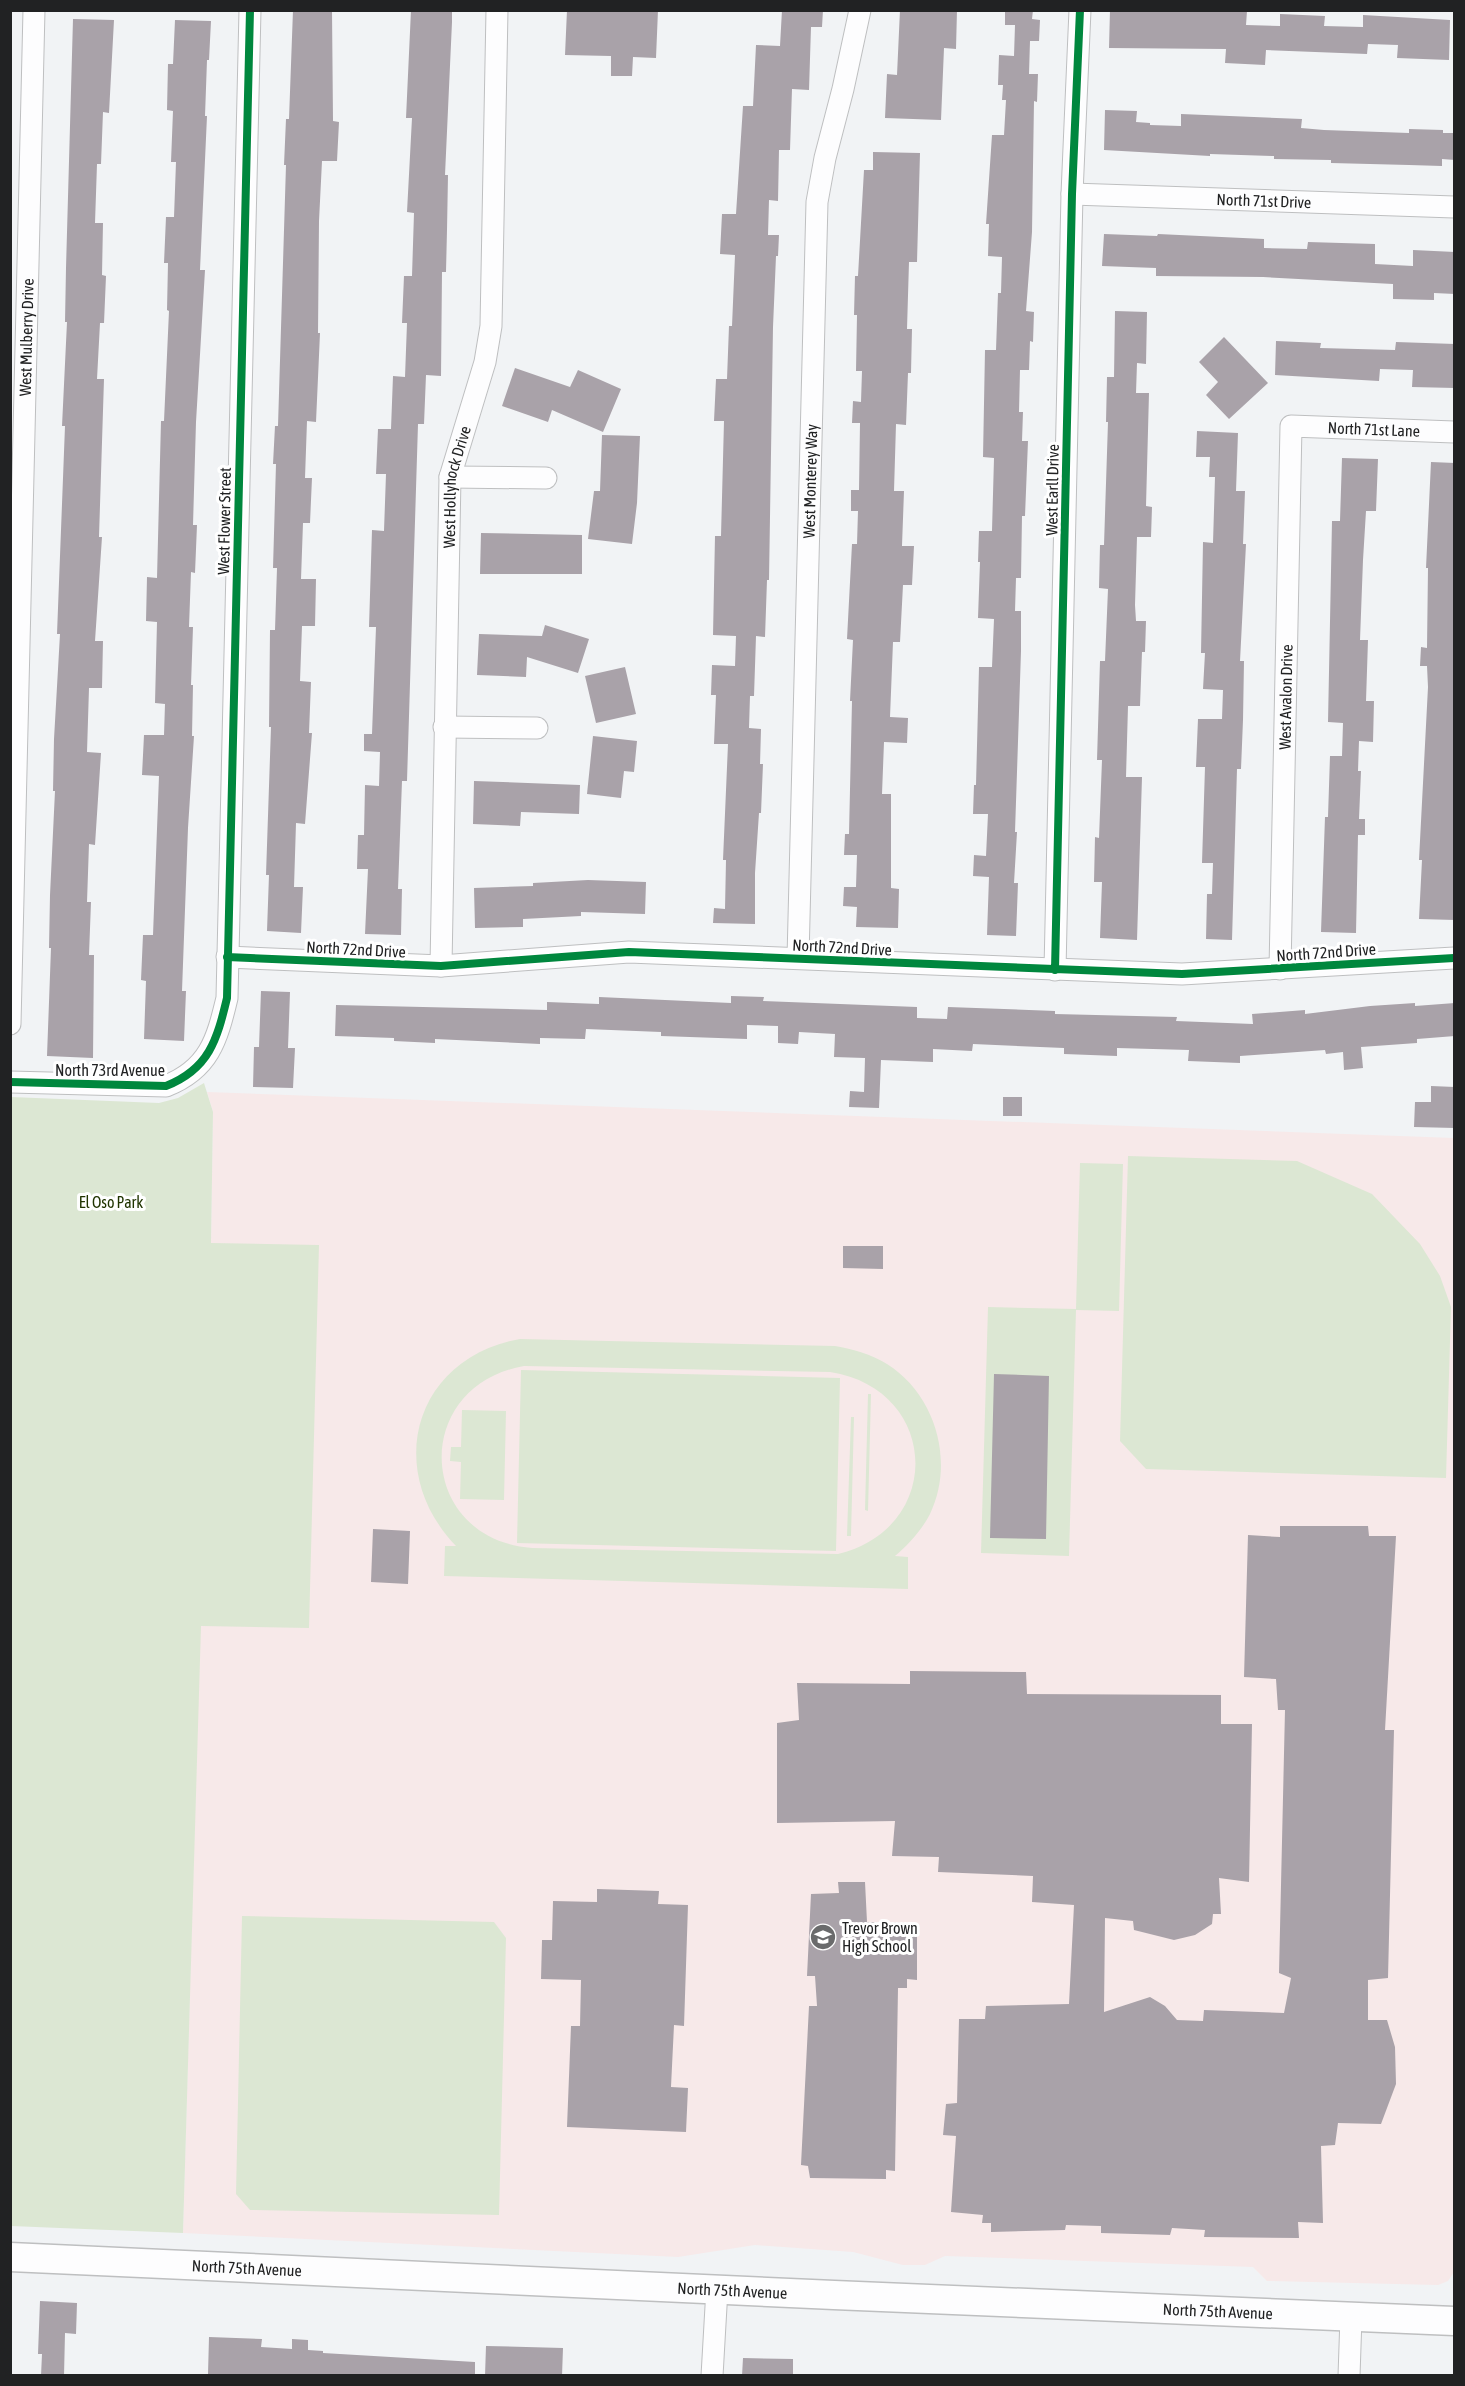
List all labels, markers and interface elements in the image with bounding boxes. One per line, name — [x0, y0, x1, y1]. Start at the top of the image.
street label: North 71st Drive — [1216, 190, 1312, 211]
street label: West Mulberry Drive — [16, 278, 37, 396]
street label: North 71st Lane — [1327, 418, 1420, 440]
street label: West Monterey Way — [800, 423, 821, 539]
street label: West Hollyhock Drive — [440, 424, 474, 548]
street label: West Earll Drive — [1042, 444, 1062, 536]
street label: West Flower Street — [214, 467, 234, 575]
street label: West Avalon Drive — [1275, 644, 1296, 750]
street label: North 72nd Drive — [792, 935, 892, 959]
street label: North 72nd Drive — [306, 937, 406, 961]
street label: North 72nd Drive — [1276, 940, 1376, 964]
street label: North 73rd Avenue — [55, 1061, 165, 1079]
park label: El Oso Park — [79, 1193, 143, 1211]
place label: Trevor Brown High School — [842, 1919, 918, 1956]
school or university icon: Trevor Brown High School — [808, 1922, 838, 1952]
street label: North 75th Avenue — [191, 2256, 302, 2279]
street label: North 75th Avenue — [677, 2279, 788, 2302]
street label: North 75th Avenue — [1162, 2300, 1273, 2322]

